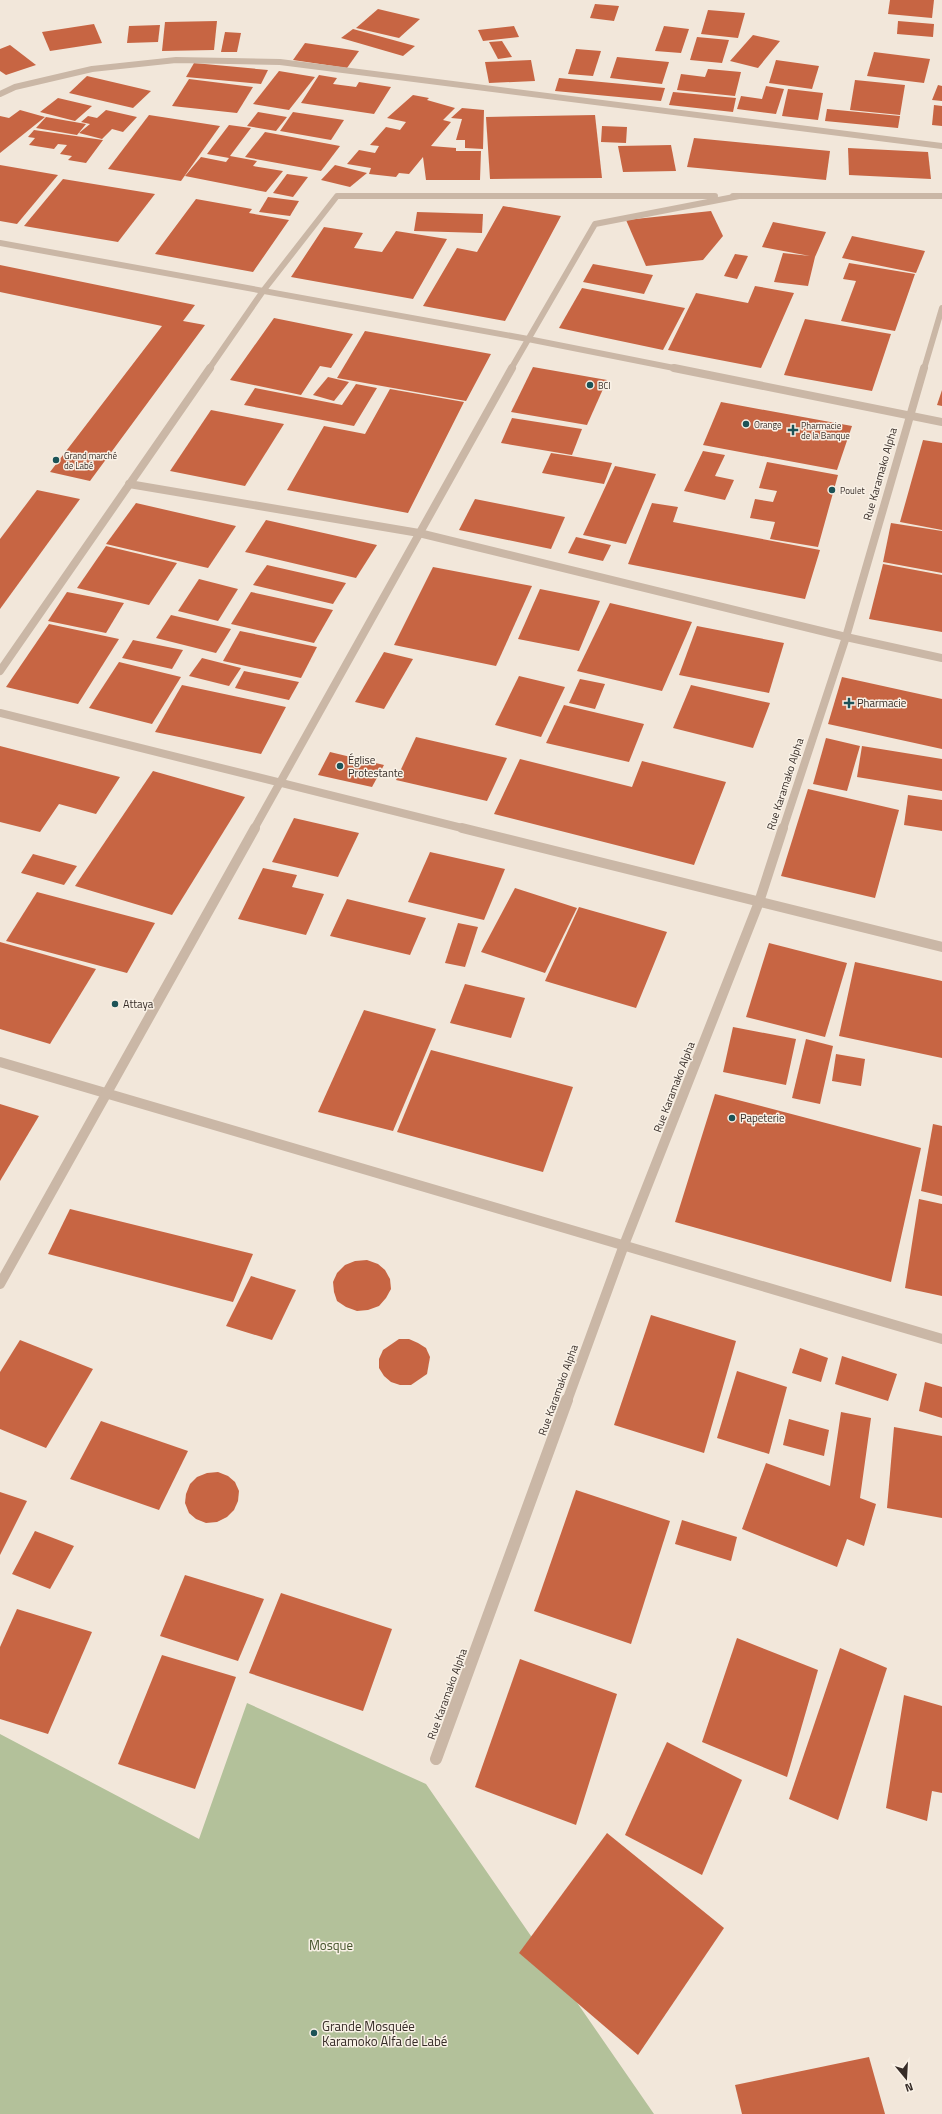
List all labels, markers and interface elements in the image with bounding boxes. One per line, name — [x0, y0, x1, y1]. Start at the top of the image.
place label: BCI — [598, 379, 611, 392]
marker: BCI — [585, 380, 595, 390]
place label: Orange — [754, 418, 782, 431]
marker: Orange — [741, 419, 751, 429]
place label: Pharmacie de la Banque — [801, 419, 850, 442]
marker: Pharmacie de la Banque — [788, 425, 798, 435]
street label: Rue Karamako Alpha — [859, 425, 901, 522]
place label: Grand marché de Labé — [64, 449, 118, 472]
marker: Grand marché de Labé — [51, 455, 61, 465]
place label: Poulet — [840, 484, 865, 497]
marker: Poulet — [827, 485, 837, 495]
place label: Pharmacie — [857, 695, 907, 711]
marker: Pharmacie — [844, 698, 854, 708]
street label: Rue Karamako Alpha — [763, 735, 808, 832]
place label: Église Protestante — [348, 752, 404, 781]
marker: Église Protestante — [335, 761, 345, 771]
place label: Attaya — [123, 996, 154, 1012]
marker: Attaya — [110, 999, 120, 1009]
street label: Rue Karamako Alpha — [649, 1039, 699, 1135]
place label: Papeterie — [740, 1110, 785, 1126]
marker: Papeterie — [727, 1113, 737, 1123]
street label: Rue Karamako Alpha — [534, 1342, 582, 1438]
street label: Rue Karamako Alpha — [423, 1646, 471, 1742]
park label: Mosque — [309, 1935, 353, 1955]
place label: Grande Mosquée Karamoko Alfa de Labé — [322, 2016, 447, 2051]
marker: Grande Mosquée Karamoko Alfa de Labé — [309, 2028, 319, 2038]
north arrow — [886, 2058, 926, 2098]
text: N — [903, 2079, 915, 2096]

